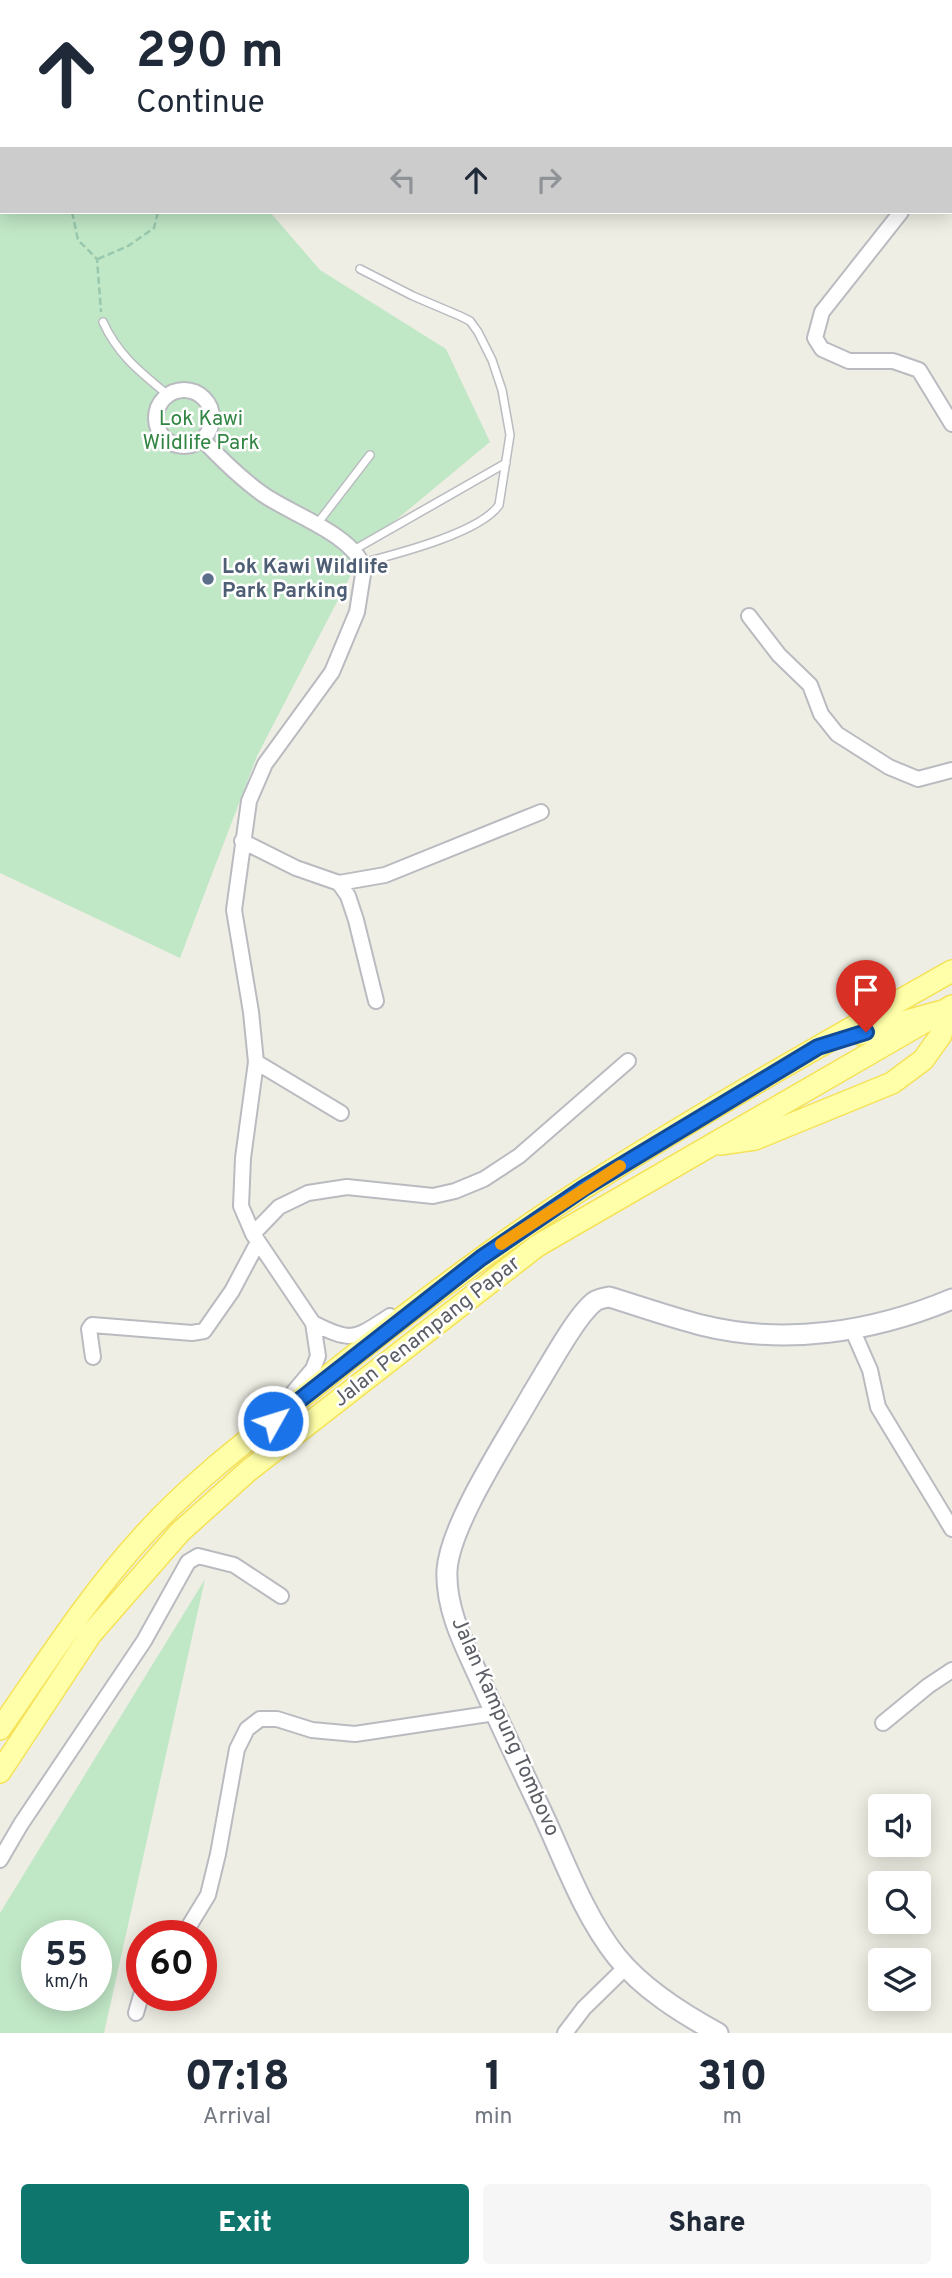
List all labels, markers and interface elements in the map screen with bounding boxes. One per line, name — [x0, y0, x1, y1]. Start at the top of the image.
text: 290 m — [136, 23, 284, 85]
icon: ahead — [21, 28, 112, 119]
text: Continue — [136, 84, 265, 124]
icon: left — [384, 161, 422, 199]
icon: ahead — [457, 161, 495, 199]
icon: right — [530, 161, 568, 199]
park label: Lok Kawi Wildlife Park — [142, 406, 260, 457]
place label: Lok Kawi Wildlife Park Parking — [222, 554, 388, 605]
marker: Lok Kawi Wildlife Park Parking — [200, 571, 216, 587]
pin — [836, 960, 896, 1032]
icon: arrive — [847, 971, 885, 1009]
street label: Jalan Penampang Papar — [328, 1250, 526, 1414]
position arrow — [236, 1384, 310, 1458]
street label: Jalan Kampung Tombovo — [445, 1613, 565, 1841]
map controls — [868, 1794, 931, 2011]
button: sound — [868, 1794, 931, 1857]
button: search — [868, 1871, 931, 1934]
speed limit sign: 60 — [126, 1920, 217, 2011]
text: 55 — [45, 1934, 88, 1978]
button: layers — [868, 1948, 931, 2011]
text: km/h — [45, 1971, 88, 1994]
text: 07:18 — [185, 2052, 290, 2105]
text: 1 — [485, 2052, 502, 2105]
text: 310 — [697, 2052, 767, 2105]
text: Arrival — [203, 2103, 271, 2132]
text: min — [474, 2103, 513, 2132]
text: m — [722, 2103, 742, 2132]
button: Exit — [21, 2184, 469, 2264]
button: Share — [483, 2184, 931, 2264]

